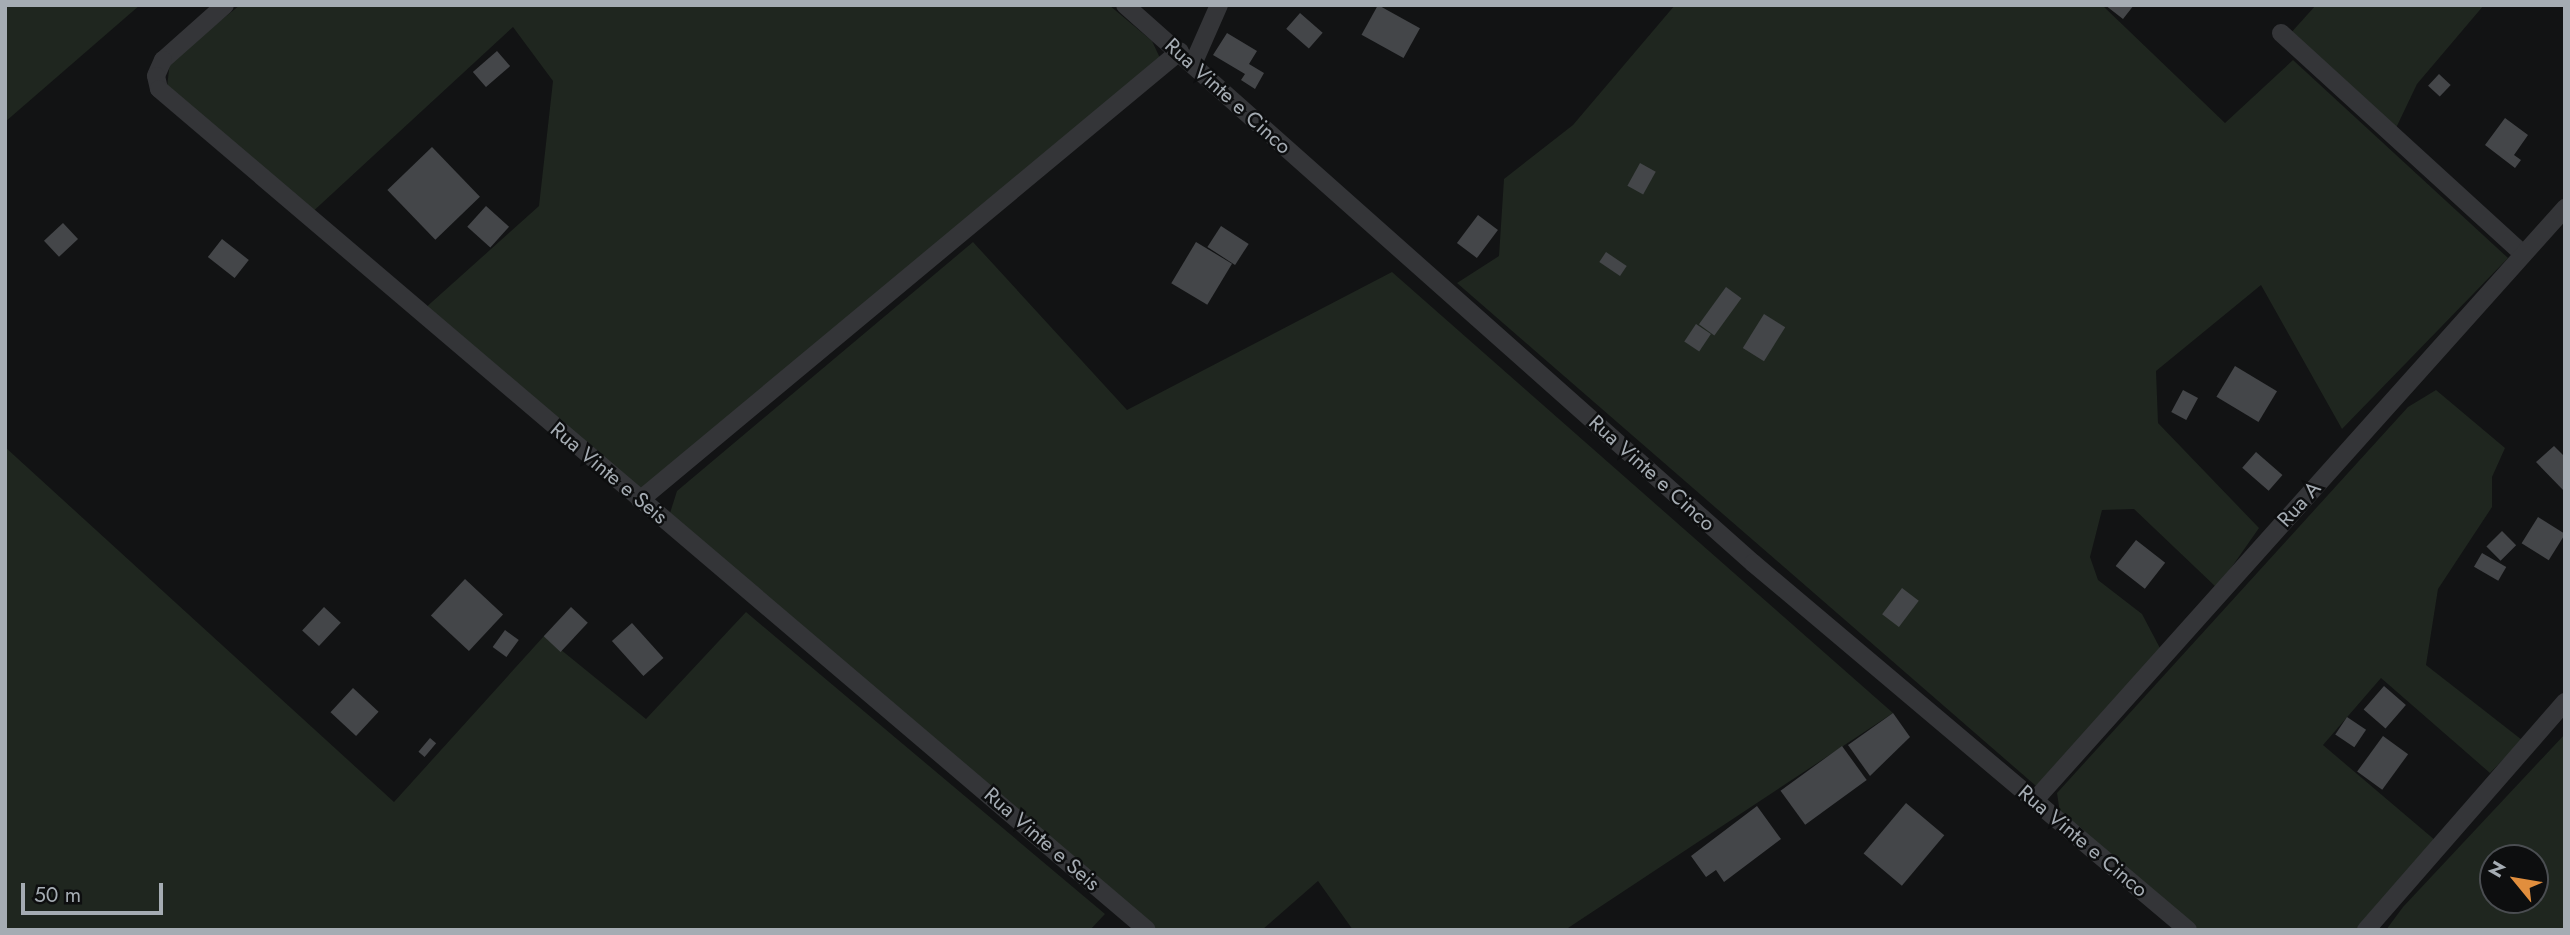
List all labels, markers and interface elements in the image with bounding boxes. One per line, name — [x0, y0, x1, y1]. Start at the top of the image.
street label: Rua Vinte e Cinco — [1160, 33, 1296, 159]
street label: Rua Vinte e Cinco — [1584, 410, 1720, 536]
street label: Rua Vinte e Seis — [545, 417, 673, 529]
street label: Rua A — [2272, 476, 2326, 532]
street label: Rua Vinte e Cinco — [2013, 780, 2153, 902]
street label: Rua Vinte e Seis — [979, 782, 1105, 896]
north arrow — [2479, 844, 2549, 914]
text: N — [2482, 856, 2513, 883]
scale bar — [24, 869, 166, 913]
text: 50 m — [34, 880, 81, 910]

